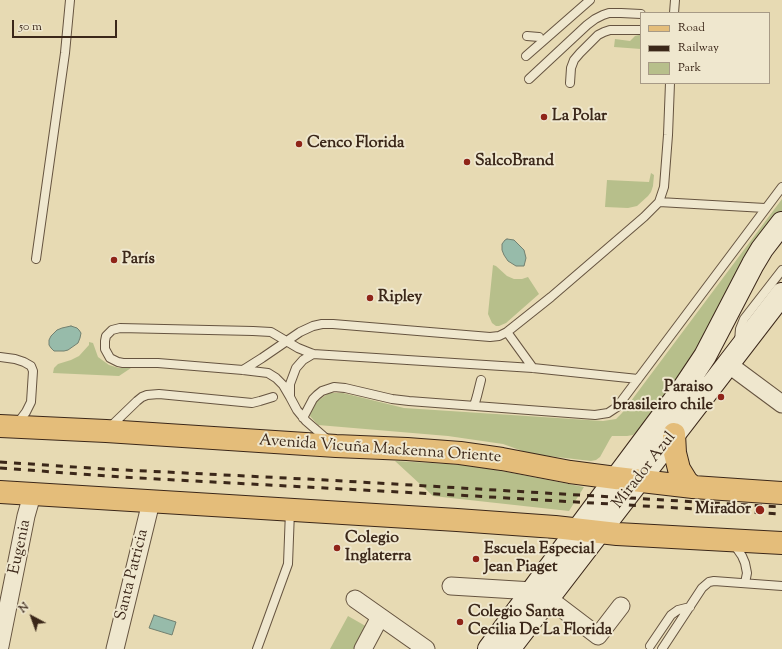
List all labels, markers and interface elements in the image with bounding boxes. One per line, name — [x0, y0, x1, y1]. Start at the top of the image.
scale bar — [14, 12, 119, 38]
legend — [640, 12, 770, 84]
text: 50 m — [19, 18, 42, 36]
text: Road — [678, 19, 705, 37]
text: Railway — [678, 39, 719, 57]
text: Park — [678, 59, 701, 77]
place label: La Polar — [552, 107, 607, 127]
marker: La Polar — [539, 112, 549, 122]
place label: Cenco Florida — [307, 134, 404, 154]
marker: Cenco Florida — [294, 139, 304, 149]
place label: SalcoBrand — [475, 152, 554, 172]
marker: SalcoBrand — [462, 157, 472, 167]
place label: París — [122, 250, 155, 270]
marker: París — [109, 255, 119, 265]
place label: Ripley — [378, 288, 422, 308]
marker: Ripley — [365, 293, 375, 303]
place label: Paraiso brasileiro chile — [613, 378, 713, 416]
marker: Paraiso brasileiro chile — [716, 392, 726, 402]
street label: Mirador Azul — [609, 429, 681, 513]
street label: Avenida Vicuña Mackenna Oriente — [258, 432, 502, 468]
place label: Mirador — [695, 500, 751, 520]
marker: Mirador — [754, 504, 766, 516]
street label: Eugenia — [6, 518, 36, 576]
street label: Santa Patricia — [112, 527, 154, 623]
place label: Colegio Inglaterra — [345, 529, 411, 567]
place label: Escuela Especial Jean Piaget — [484, 540, 595, 578]
marker: Colegio Inglaterra — [332, 543, 342, 553]
marker: Escuela Especial Jean Piaget — [471, 554, 481, 564]
north arrow — [12, 597, 52, 637]
text: N — [16, 599, 33, 617]
place label: Colegio Santa Cecilia De La Florida — [468, 603, 612, 641]
marker: Colegio Santa Cecilia De La Florida — [455, 617, 465, 627]

